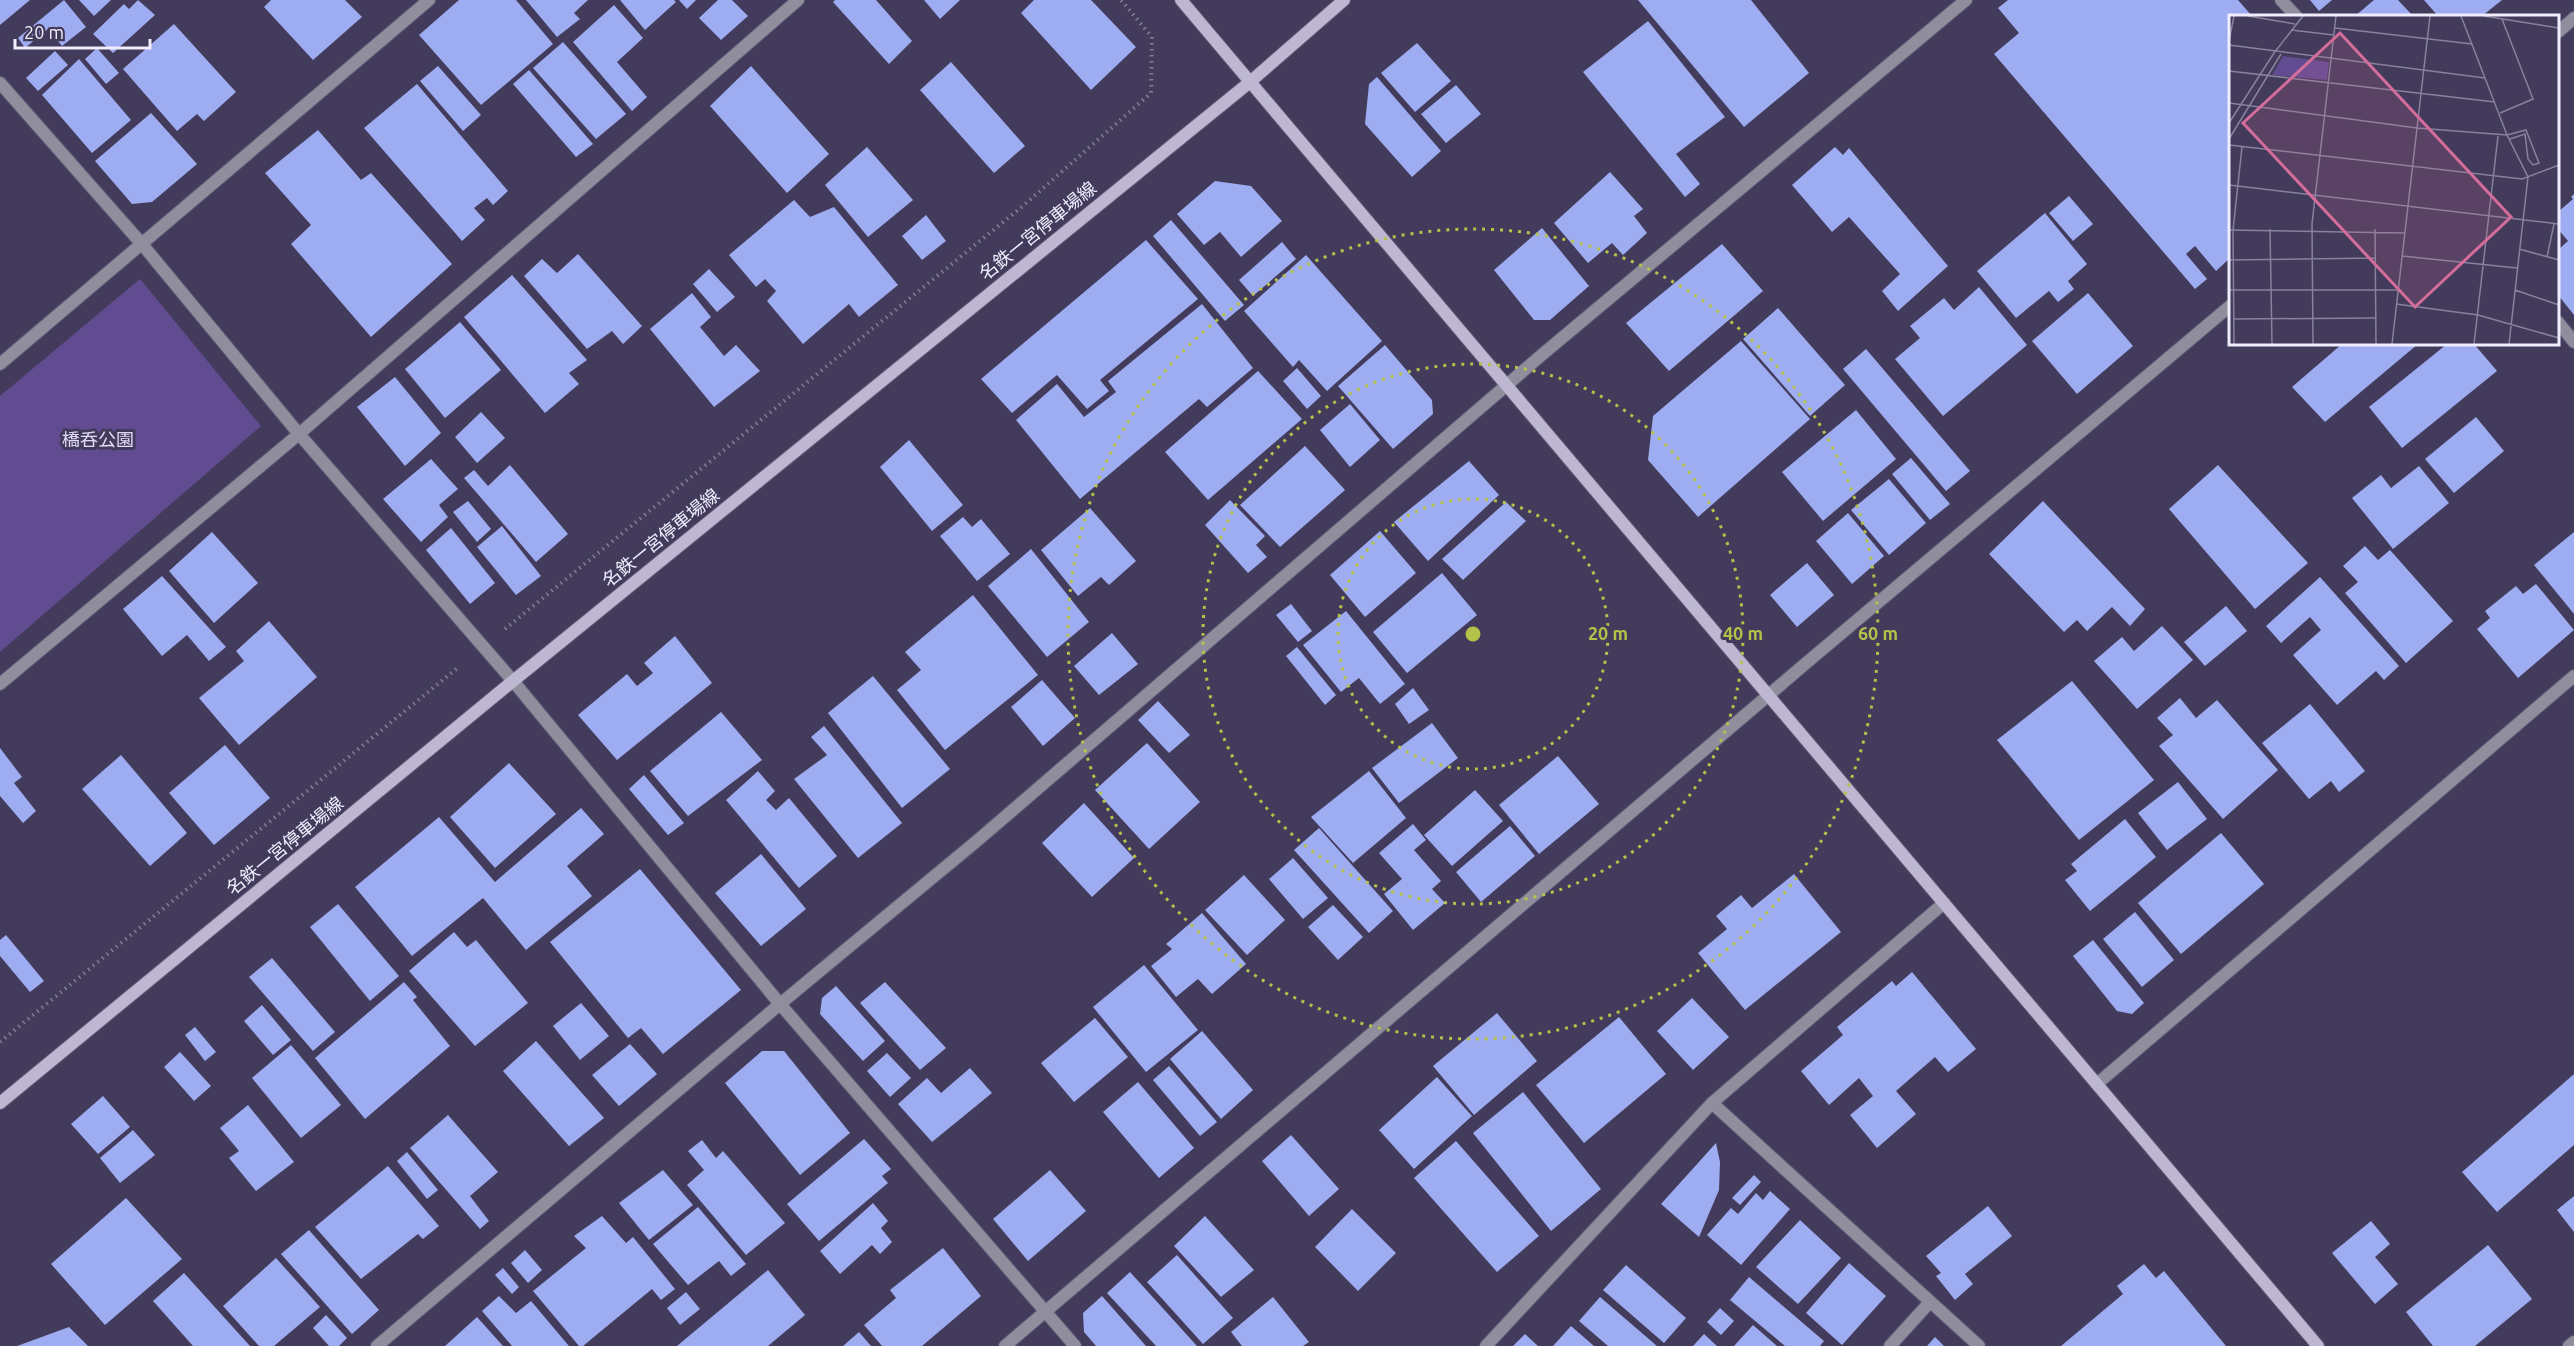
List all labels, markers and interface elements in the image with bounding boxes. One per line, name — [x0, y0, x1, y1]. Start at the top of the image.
scale bar — [15, 12, 150, 50]
inset map — [2229, 15, 2559, 345]
text: 20 m — [24, 22, 64, 42]
street label: 名鉄一宮停車場線 — [975, 177, 1100, 283]
park label: 橋呑公園 — [62, 429, 134, 449]
street label: 名鉄一宮停車場線 — [598, 484, 723, 590]
text: 20 m — [1588, 623, 1628, 643]
text: 40 m — [1723, 623, 1763, 643]
text: 60 m — [1858, 623, 1898, 643]
centre of rings — [1463, 624, 1483, 644]
street label: 名鉄一宮停車場線 — [222, 792, 347, 898]

